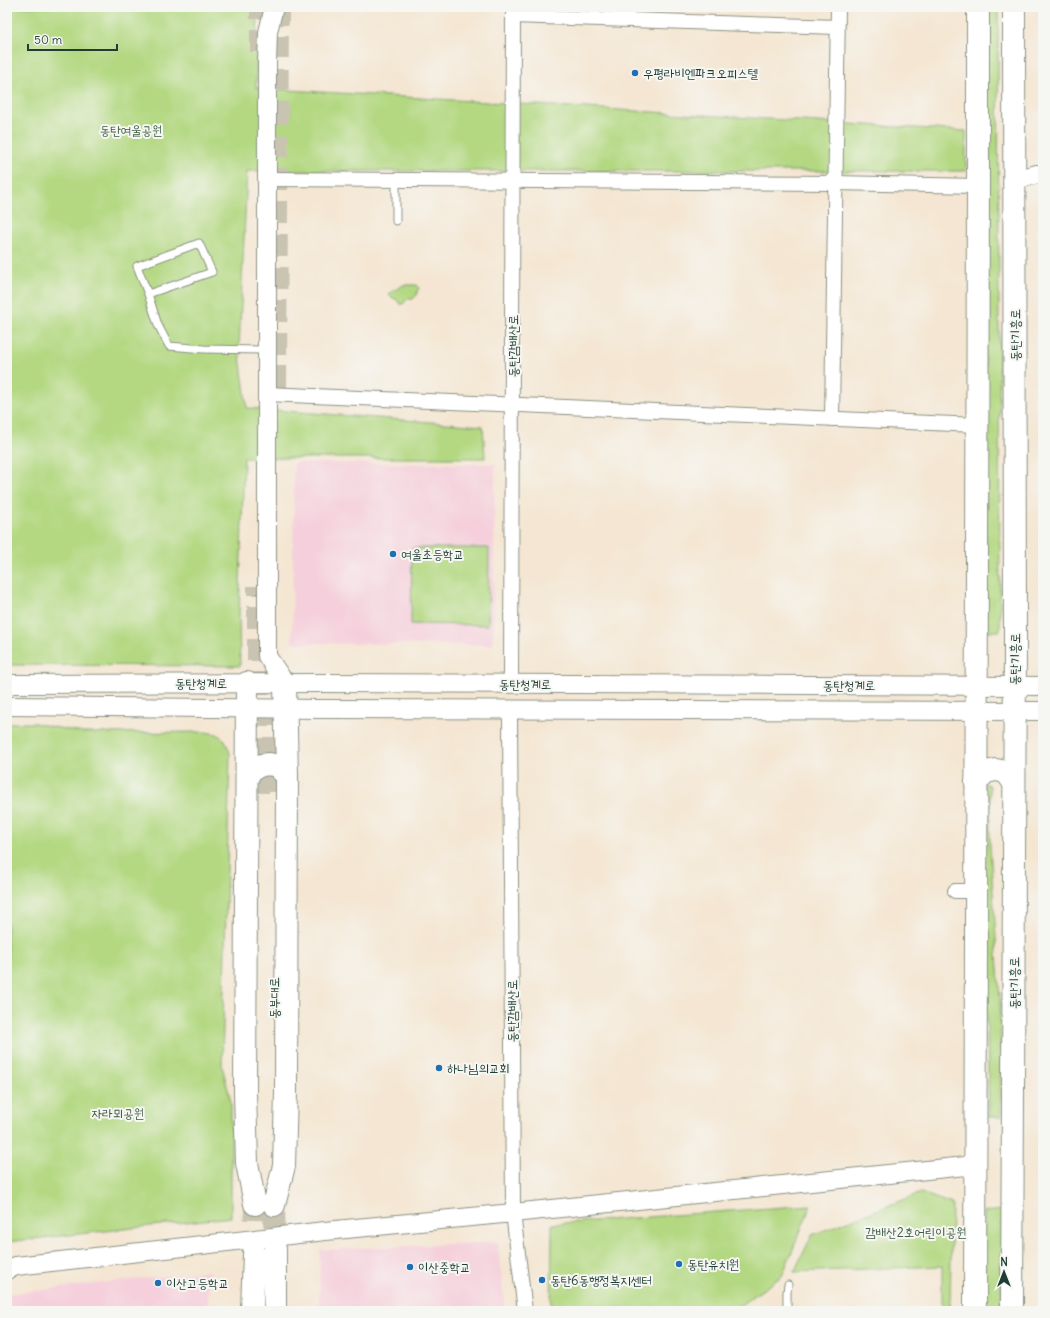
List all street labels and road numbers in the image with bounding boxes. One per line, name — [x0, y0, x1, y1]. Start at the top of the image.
street label: 동탄기흥로 — [1007, 309, 1024, 361]
street label: 동탄감배산로 — [505, 315, 522, 377]
street label: 동탄기흥로 — [1006, 633, 1024, 685]
street label: 동탄청계로 — [175, 675, 227, 692]
street label: 동탄청계로 — [499, 676, 551, 693]
street label: 동탄청계로 — [823, 677, 875, 694]
street label: 동탄기흥로 — [1006, 957, 1023, 1009]
street label: 동부대로 — [266, 977, 283, 1019]
street label: 동탄감배산로 — [504, 980, 521, 1042]

